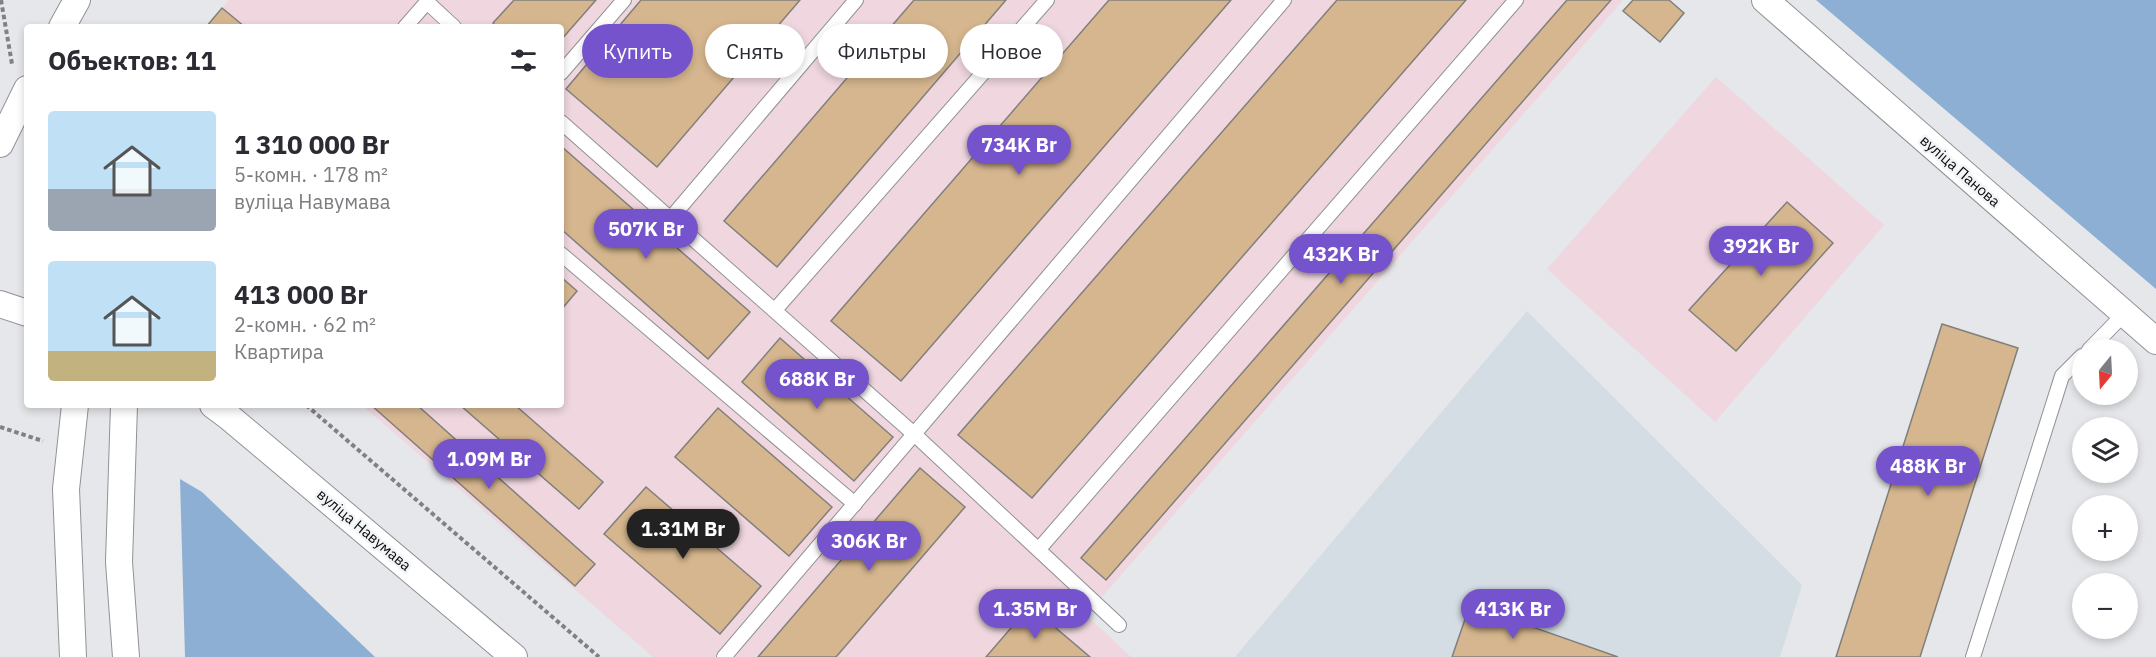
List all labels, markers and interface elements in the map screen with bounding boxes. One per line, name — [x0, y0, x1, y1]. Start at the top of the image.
chip: Купить — [582, 24, 693, 78]
chip: Снять — [705, 24, 805, 78]
chip: Фильтры — [817, 24, 948, 78]
chip: Новое — [960, 24, 1063, 78]
text: Объектов: 11 — [48, 43, 216, 77]
icon: filters — [507, 44, 540, 77]
pin: 734K Br — [964, 125, 1074, 176]
text: 1 310 000 Br — [234, 127, 389, 161]
text: 734K Br — [981, 131, 1057, 158]
street label: вуліца Панова — [1916, 131, 2004, 211]
icon: home — [96, 135, 168, 207]
text: 5-комн. · 178 m² — [234, 161, 388, 188]
text: вуліца Навумава — [234, 188, 391, 215]
pin: 507K Br — [591, 209, 701, 260]
text: 507K Br — [608, 215, 684, 242]
pin: 392K Br — [1706, 226, 1816, 277]
text: 392K Br — [1723, 232, 1799, 259]
pin: 432K Br — [1286, 234, 1396, 285]
text: 432K Br — [1303, 240, 1379, 267]
text: 413 000 Br — [234, 277, 368, 311]
icon: home — [96, 285, 168, 357]
text: 2-комн. · 62 m² — [234, 311, 376, 338]
text: Квартира — [234, 338, 324, 365]
north arrow — [2072, 339, 2138, 405]
map controls — [2072, 339, 2138, 639]
pin: 688K Br — [762, 359, 872, 410]
text: 688K Br — [779, 365, 855, 392]
button: layers — [2072, 417, 2138, 483]
pin: 1.09M Br — [427, 439, 551, 490]
text: 1.09M Br — [447, 445, 531, 472]
pin: 488K Br — [1873, 446, 1983, 497]
text: 488K Br — [1890, 452, 1966, 479]
street label: вуліца Навумава — [313, 485, 415, 575]
button: + — [2072, 495, 2138, 561]
pin: 1.31M Br — [621, 509, 745, 560]
text: 1.31M Br — [641, 515, 725, 542]
pin: 306K Br — [814, 521, 924, 572]
text: 306K Br — [831, 527, 907, 554]
button: − — [2072, 573, 2138, 639]
pin: 1.35M Br — [973, 589, 1097, 640]
pin: 413K Br — [1458, 589, 1568, 640]
text: 1.35M Br — [993, 595, 1077, 622]
text: 413K Br — [1475, 595, 1551, 622]

